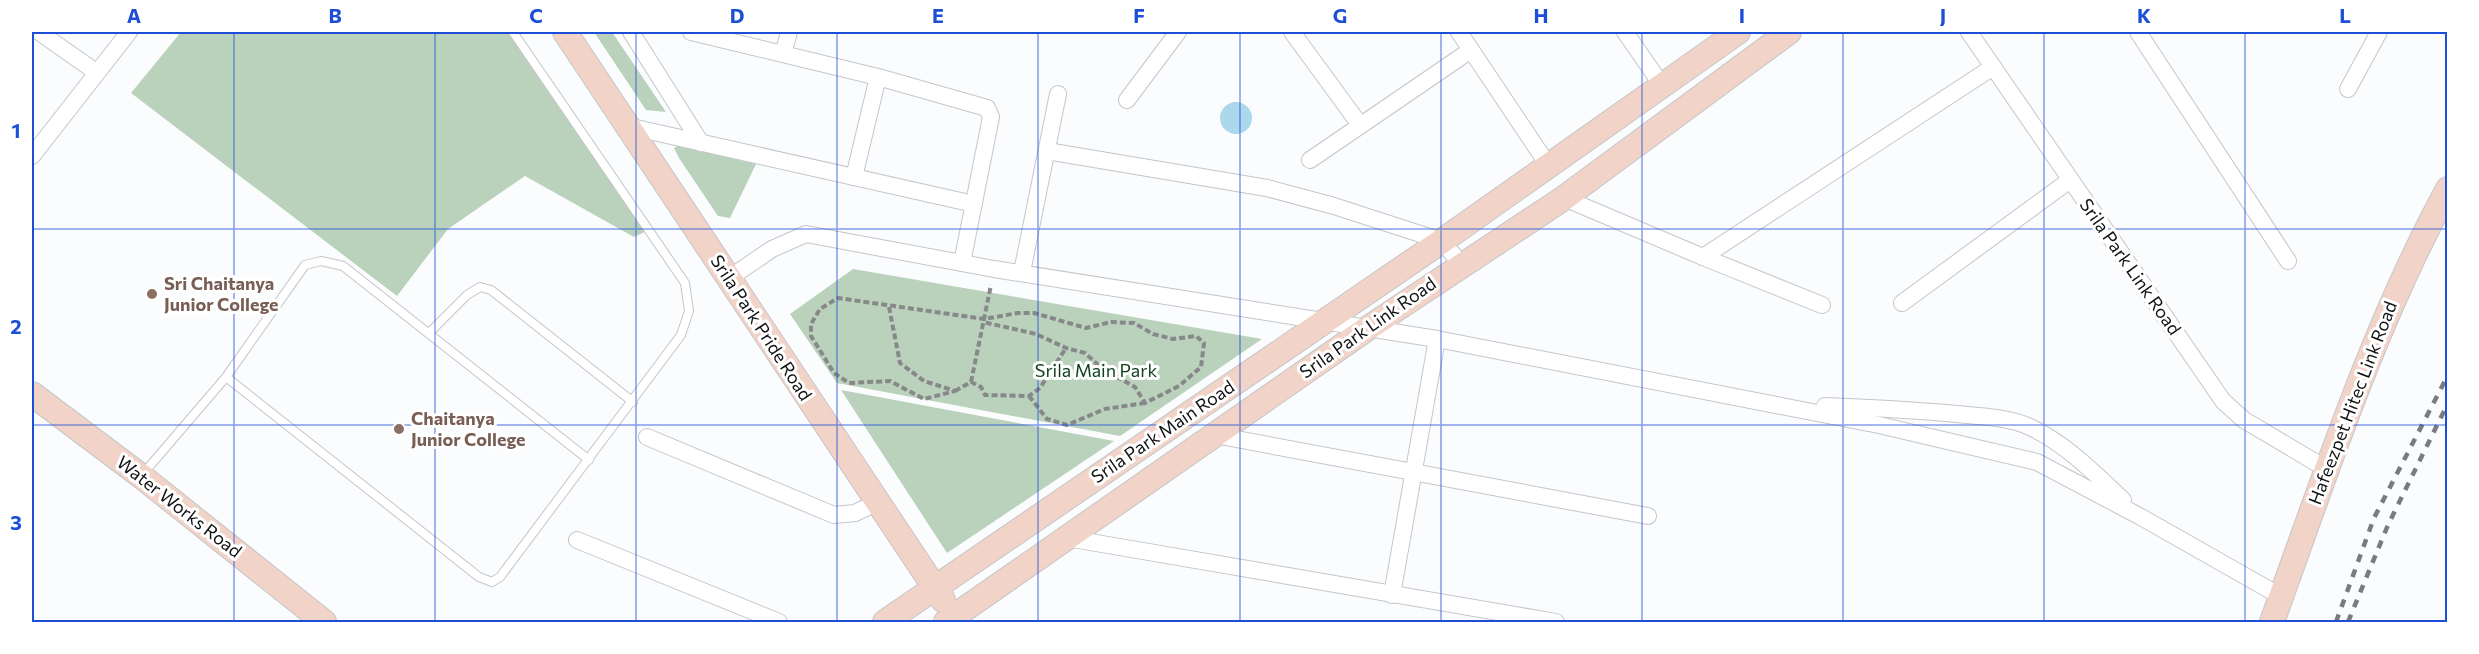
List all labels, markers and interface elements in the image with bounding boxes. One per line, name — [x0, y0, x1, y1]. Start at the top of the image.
text: A — [127, 3, 141, 27]
text: B — [328, 3, 342, 27]
text: C — [529, 3, 543, 27]
text: D — [730, 3, 744, 27]
text: E — [932, 3, 944, 27]
text: F — [1133, 3, 1145, 27]
text: G — [1333, 3, 1347, 27]
text: H — [1534, 3, 1549, 27]
text: I — [1739, 3, 1745, 27]
text: J — [1940, 3, 1946, 27]
text: K — [2137, 3, 2151, 27]
text: L — [2339, 3, 2351, 27]
text: 1 — [11, 118, 21, 142]
street label: Srila Park Link Road — [2076, 194, 2186, 339]
street label: Srila Park Pride Road — [706, 250, 817, 404]
place label: Sri Chaitanya Junior College — [164, 272, 279, 315]
street label: Srila Park Link Road — [1295, 272, 1440, 382]
marker: Sri Chaitanya Junior College — [145, 287, 159, 301]
street label: Hafeezpet Hitec Link Road — [2303, 298, 2401, 507]
text: 2 — [10, 314, 22, 338]
park label: Srila Main Park — [1035, 359, 1157, 381]
street label: Srila Park Main Road — [1087, 375, 1238, 487]
place label: Chaitanya Junior College — [411, 407, 526, 450]
marker: Chaitanya Junior College — [392, 422, 406, 436]
street label: Water Works Road — [113, 451, 247, 562]
text: 3 — [10, 510, 22, 534]

